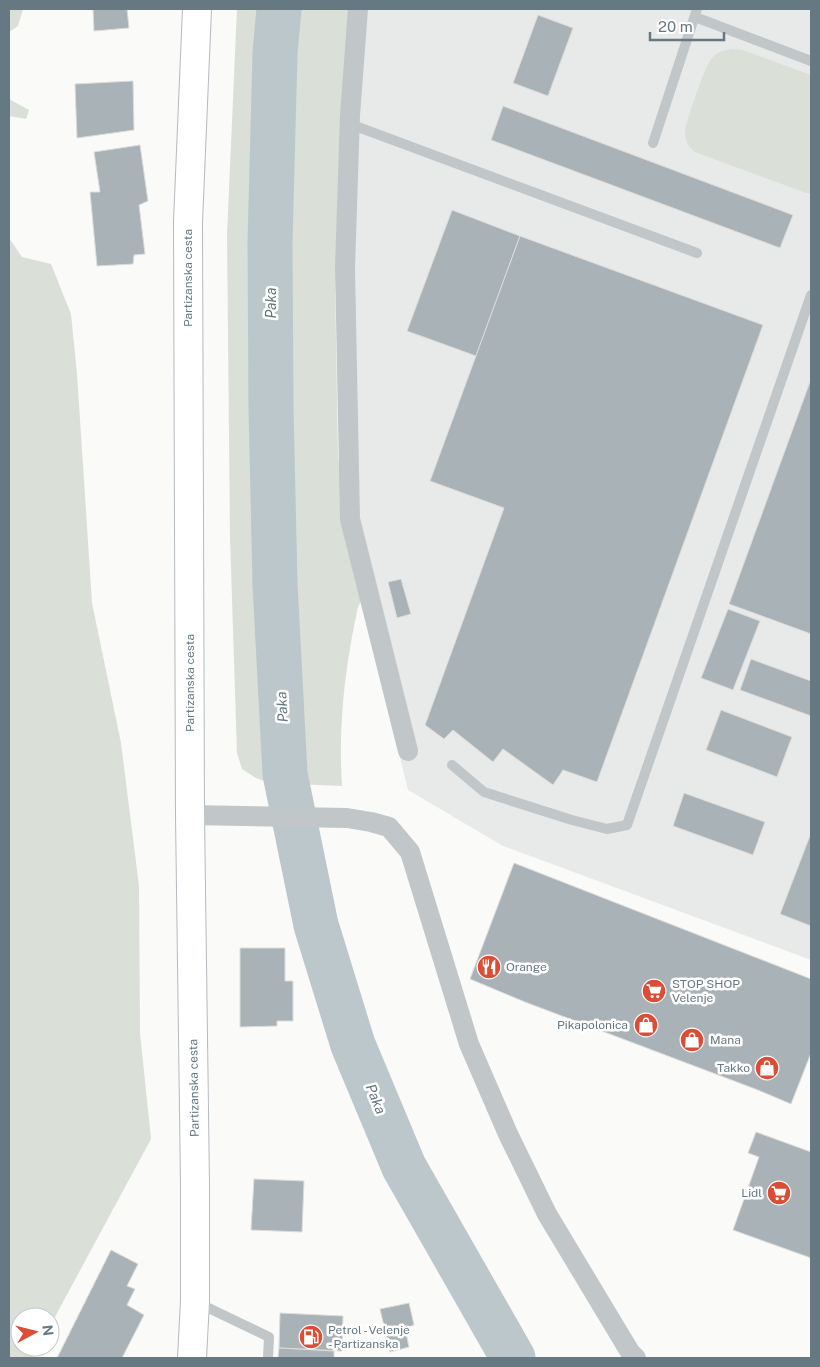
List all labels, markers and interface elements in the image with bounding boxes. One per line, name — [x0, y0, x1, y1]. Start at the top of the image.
scale bar — [650, 10, 724, 42]
text: 20 m — [658, 18, 693, 35]
street label: Partizanska cesta — [181, 229, 195, 327]
water label: Paka — [263, 288, 279, 318]
street label: Partizanska cesta — [183, 634, 197, 732]
water label: Paka — [273, 691, 291, 723]
restaurant icon: Orange — [476, 954, 502, 980]
place label: Orange — [506, 960, 547, 974]
place label: STOP SHOP Velenje — [672, 977, 740, 1005]
supermarket icon: STOP SHOP Velenje — [641, 978, 667, 1004]
shop icon: Pikapolonica — [633, 1012, 659, 1038]
place label: Pikapolonica — [557, 1018, 628, 1032]
shop icon: Mana — [679, 1027, 705, 1053]
place label: Mana — [710, 1033, 741, 1047]
street label: Partizanska cesta — [186, 1039, 202, 1137]
shop icon: Takko — [754, 1055, 780, 1081]
place label: Takko — [717, 1061, 750, 1075]
water label: Paka — [363, 1082, 389, 1116]
supermarket icon: Lidl — [766, 1180, 792, 1206]
place label: Lidl — [741, 1186, 762, 1200]
north arrow — [10, 1307, 60, 1357]
place label: Petrol - Velenje - Partizanska — [328, 1323, 410, 1351]
text: N — [39, 1324, 57, 1337]
fuel station icon: Petrol - Velenje - Partizanska — [298, 1324, 324, 1350]

